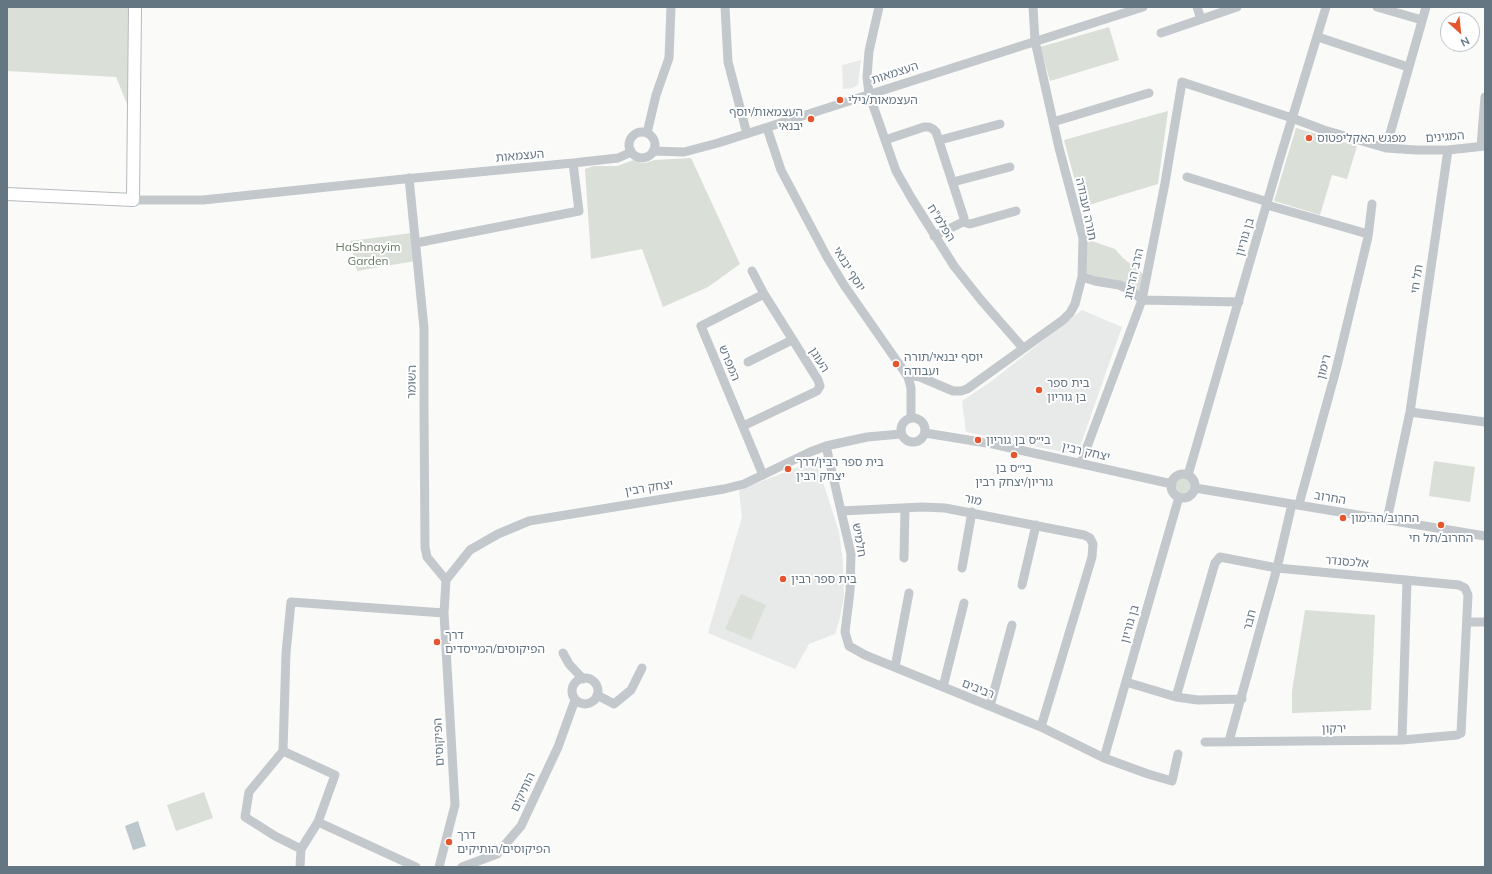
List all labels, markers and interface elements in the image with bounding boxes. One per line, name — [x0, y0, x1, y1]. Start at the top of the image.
north arrow — [1440, 12, 1480, 52]
text: N — [1458, 34, 1472, 50]
street label: העצמאות — [870, 59, 920, 87]
place label: העצמאות/נילי — [848, 93, 918, 107]
marker: העצמאות/נילי — [835, 95, 845, 105]
place label: העצמאות/יוסף יבנאי — [729, 105, 803, 133]
marker: העצמאות/יוסף יבנאי — [806, 114, 816, 124]
street label: המגינים — [1425, 128, 1465, 146]
place label: מפגש האקליפטוס — [1317, 131, 1406, 145]
marker: מפגש האקליפטוס — [1304, 133, 1314, 143]
street label: העצמאות — [495, 147, 545, 165]
street label: תורה ועבודה — [1072, 176, 1100, 242]
street label: הפלמ"ח — [924, 202, 958, 244]
street label: בן גוריון — [1233, 216, 1257, 258]
park label: HaShnayim Garden — [336, 240, 400, 268]
street label: יוסף יבנאי — [830, 244, 868, 294]
street label: הרב הרצוג — [1121, 247, 1147, 301]
street label: תל חי — [1408, 264, 1426, 294]
street label: המפרש — [715, 343, 743, 383]
street label: העוגן — [806, 345, 832, 375]
place label: יוסף יבנאי/תורה ועבודה — [904, 350, 983, 378]
street label: רימון — [1314, 353, 1334, 381]
marker: יוסף יבנאי/תורה ועבודה — [891, 359, 901, 369]
street label: השומר — [405, 365, 419, 399]
place label: בית ספר בן גוריון — [1047, 376, 1090, 404]
marker: בית ספר בן גוריון — [1034, 385, 1044, 395]
place label: בי״ס בן גוריון — [986, 433, 1051, 447]
marker: בי״ס בן גוריון — [973, 435, 983, 445]
street label: יצחק רבין — [1061, 439, 1111, 465]
marker: בי״ס בן גוריון/יצחק רבין — [1009, 450, 1019, 460]
place label: בית ספר רבין/דרך יצחק רבין — [796, 455, 884, 483]
place label: בי״ס בן גוריון/יצחק רבין — [975, 461, 1053, 489]
marker: בית ספר רבין/דרך יצחק רבין — [783, 464, 793, 474]
street label: יצחק רבין — [624, 477, 674, 499]
street label: החרוב — [1313, 488, 1347, 508]
street label: מור — [963, 491, 983, 509]
place label: החרוב/הרימון — [1351, 511, 1419, 525]
marker: החרוב/הרימון — [1338, 513, 1348, 523]
marker: החרוב/תל חי — [1436, 520, 1446, 530]
street label: חלמיש — [849, 522, 869, 558]
place label: החרוב/תל חי — [1409, 531, 1473, 545]
street label: אלכסנדר — [1324, 553, 1370, 571]
place label: בית ספר רבין — [791, 572, 857, 586]
marker: בית ספר רבין — [778, 574, 788, 584]
street label: בן גוריון — [1118, 603, 1142, 645]
street label: חבר — [1240, 608, 1260, 632]
place label: דרך הפיקוסים/המייסדים — [445, 628, 545, 656]
marker: דרך הפיקוסים/המייסדים — [432, 637, 442, 647]
street label: רביבים — [960, 676, 996, 702]
street label: הפיקוסים — [431, 717, 447, 767]
street label: ירקון — [1322, 722, 1346, 736]
street label: הותיקים — [508, 770, 538, 814]
place label: דרך הפיקוסים/הותיקים — [457, 828, 551, 856]
marker: דרך הפיקוסים/הותיקים — [444, 837, 454, 847]

